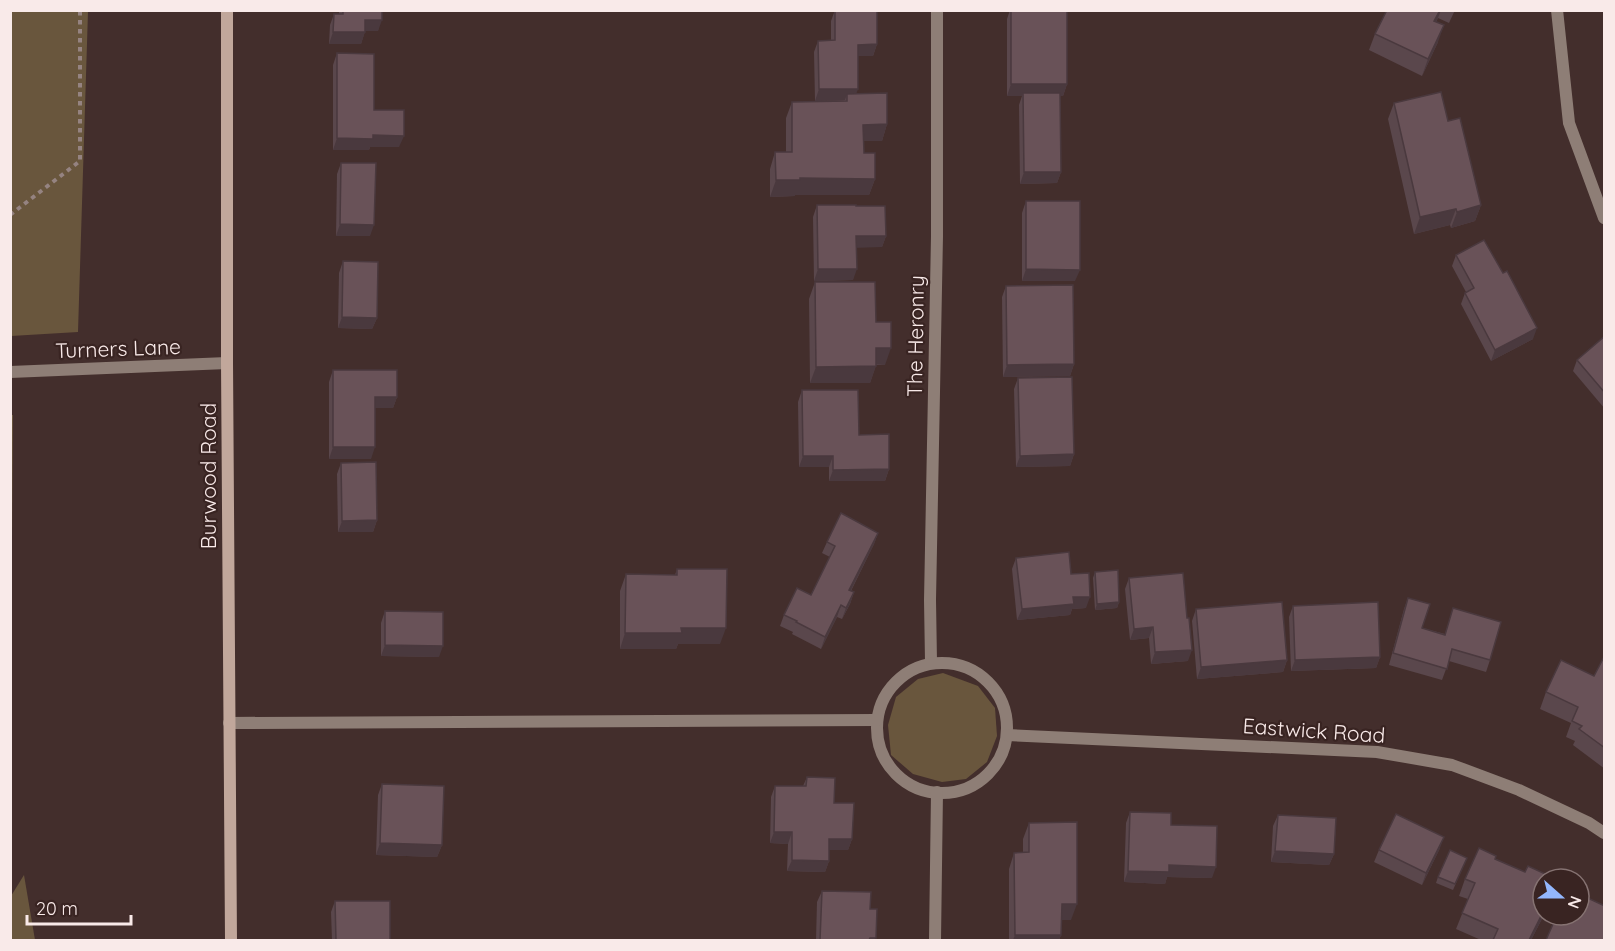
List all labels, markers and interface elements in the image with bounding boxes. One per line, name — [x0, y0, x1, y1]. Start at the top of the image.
street label: The Heronry — [901, 275, 929, 397]
street label: Turners Lane — [55, 333, 181, 363]
street label: Burwood Road — [195, 403, 221, 549]
street label: Eastwick Road — [1242, 712, 1386, 748]
north arrow — [1531, 867, 1591, 927]
scale bar — [27, 888, 130, 926]
text: N — [1564, 893, 1586, 911]
text: 20 m — [36, 897, 78, 920]

